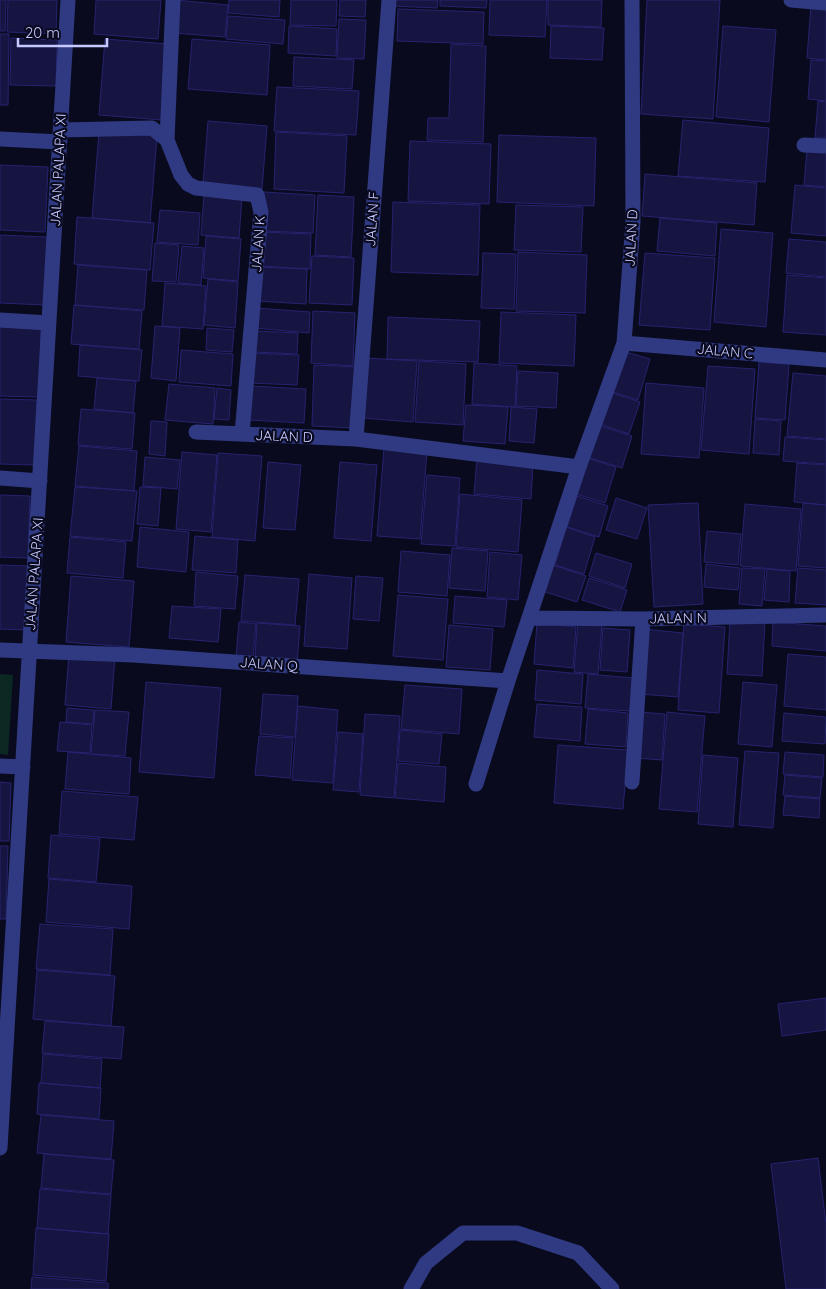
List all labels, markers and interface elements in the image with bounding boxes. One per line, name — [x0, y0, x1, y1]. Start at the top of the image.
scale bar — [18, 15, 106, 47]
text: 20 m — [25, 23, 60, 42]
street label: JALAN PALAPA XI — [46, 113, 70, 227]
street label: JALAN F — [361, 191, 383, 247]
street label: JALAN D — [621, 209, 641, 267]
street label: JALAN K — [247, 215, 269, 273]
street label: JALAN C — [696, 340, 754, 362]
street label: JALAN D — [255, 426, 313, 446]
street label: JALAN PALAPA XI — [21, 517, 47, 631]
street label: JALAN N — [649, 608, 707, 628]
street label: JALAN Q — [239, 653, 300, 675]

